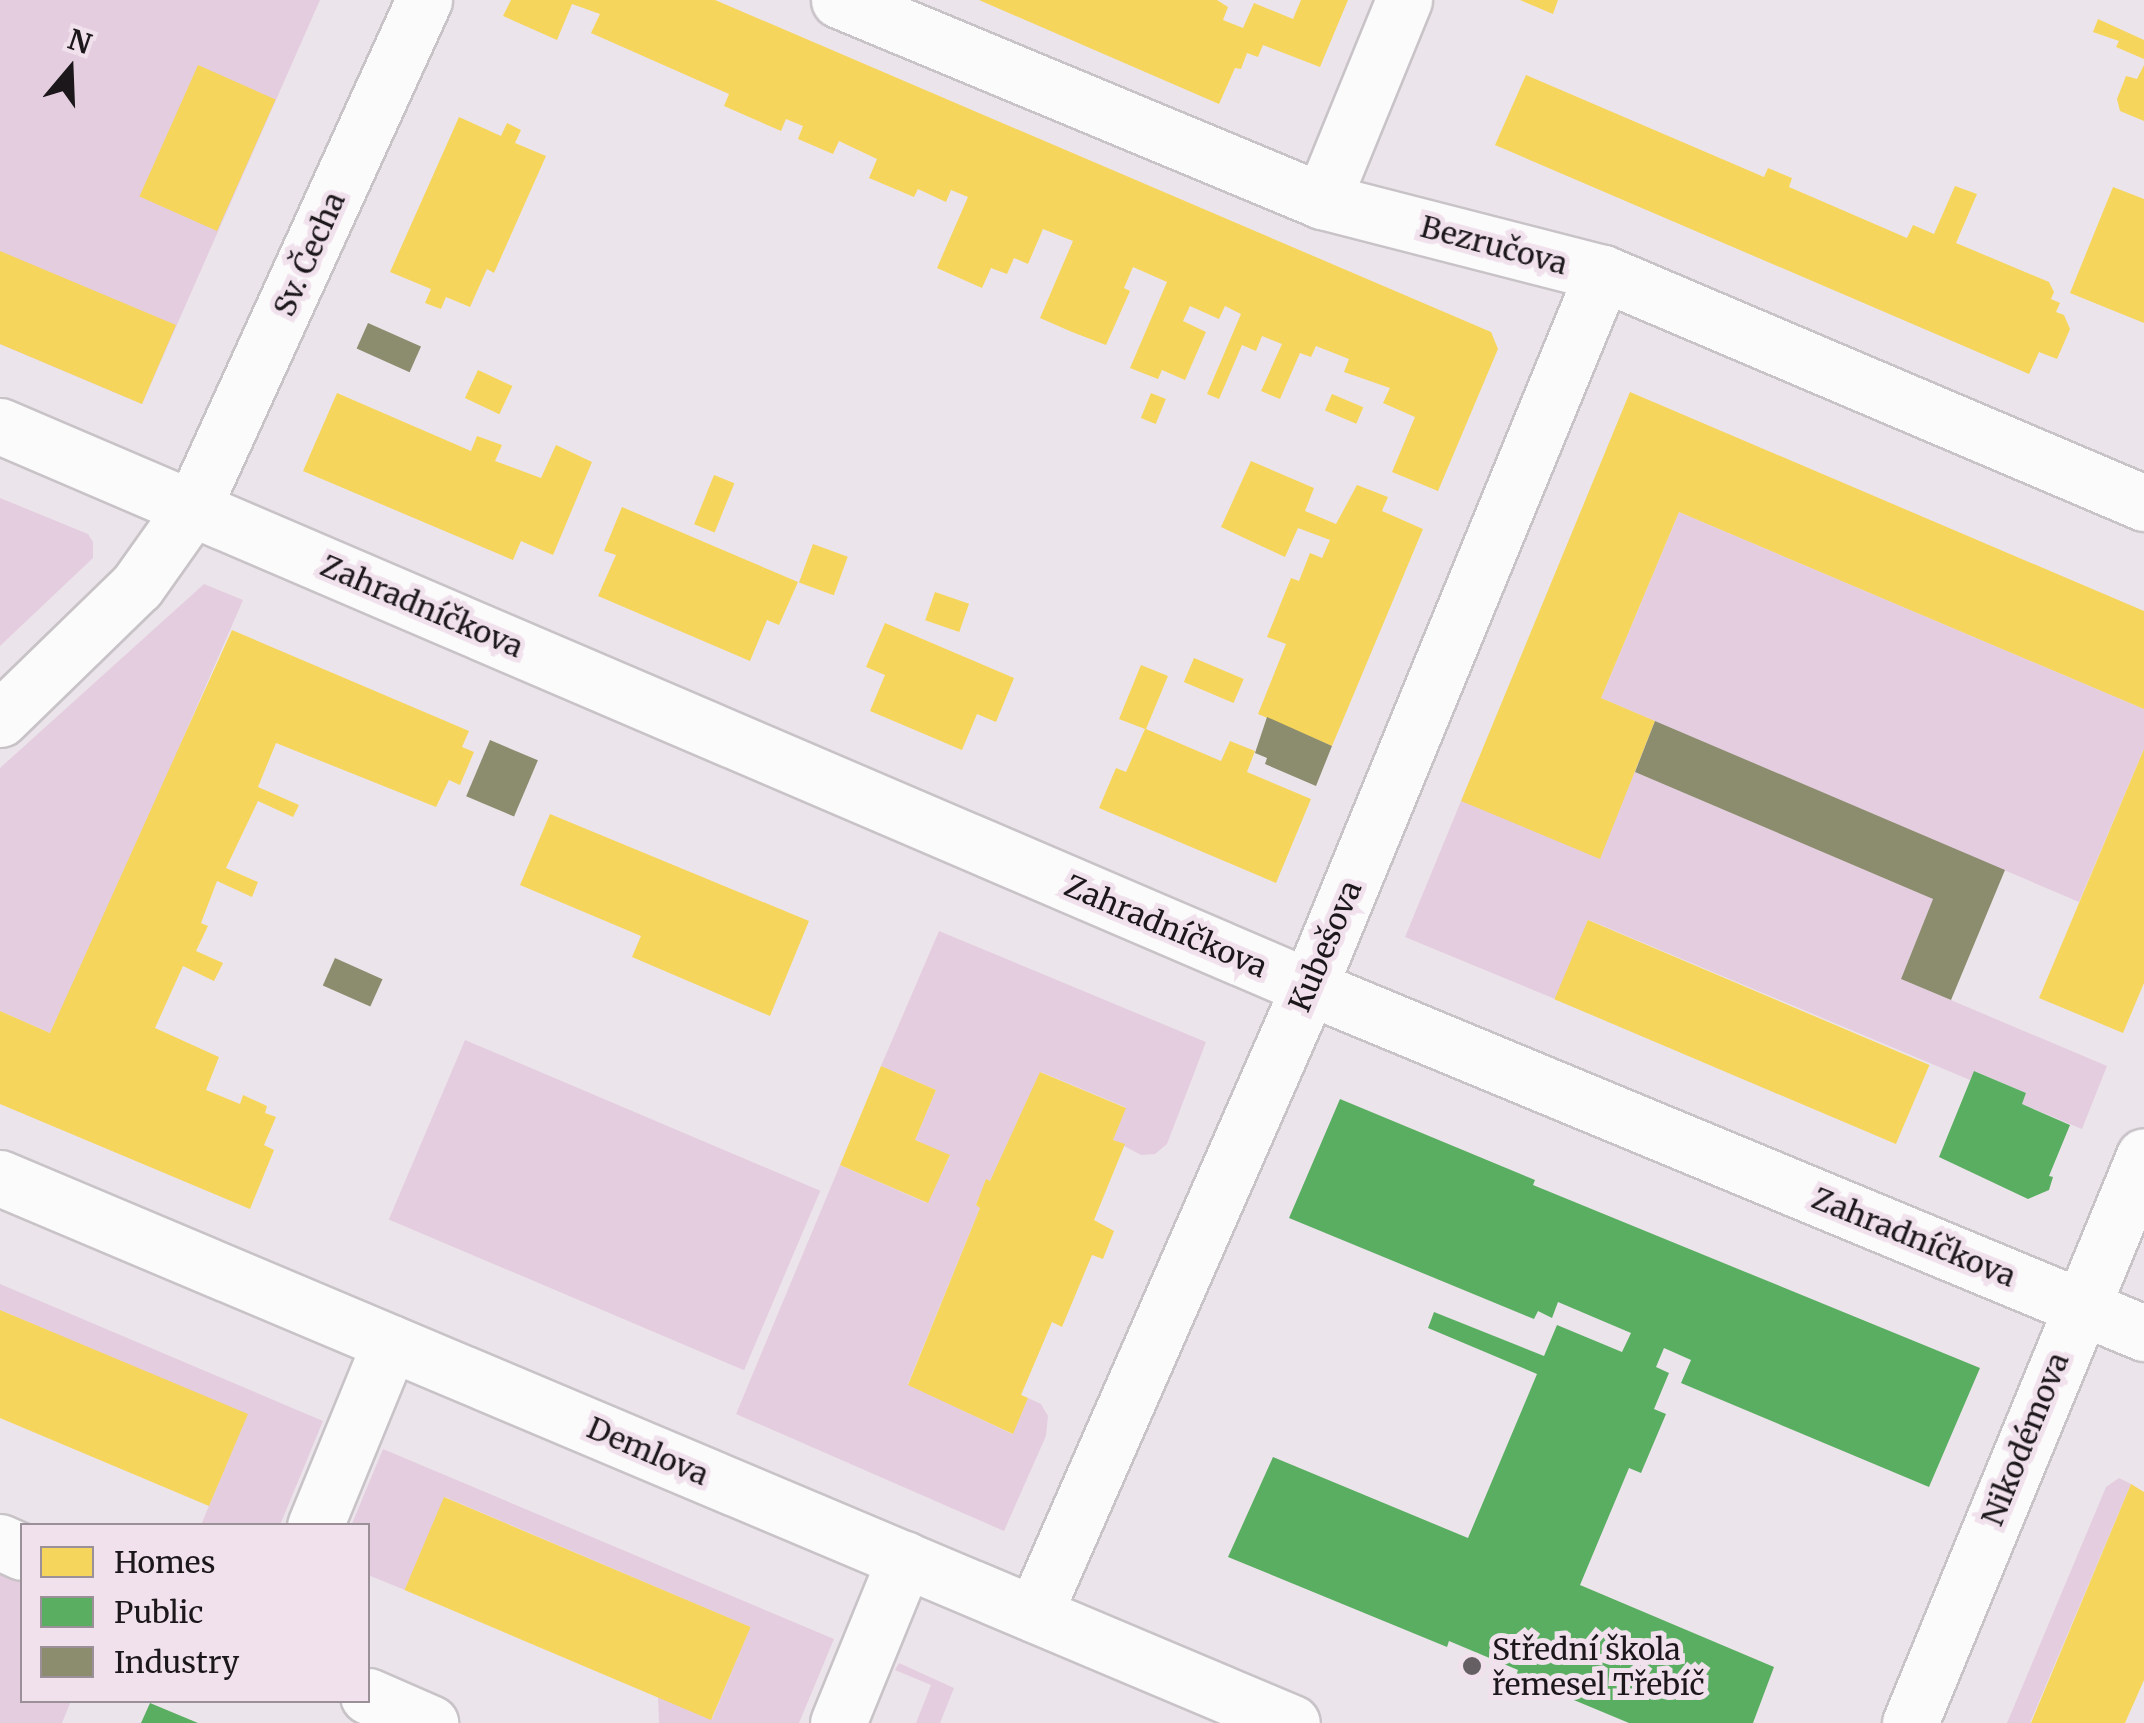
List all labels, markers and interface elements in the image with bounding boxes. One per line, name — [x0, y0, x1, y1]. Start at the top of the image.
north arrow — [20, 20, 120, 120]
text: N — [63, 21, 96, 62]
street label: Sv. Čecha — [266, 186, 352, 322]
street label: Bezručova — [1417, 208, 1571, 282]
street label: Zahradníčkova — [315, 547, 529, 665]
street label: Zahradníčkova — [1059, 867, 1273, 985]
street label: Kubešova — [1281, 875, 1369, 1017]
street label: Zahradníčkova — [1807, 1180, 2021, 1294]
street label: Nikodémova — [1974, 1347, 2076, 1531]
street label: Demlova — [582, 1409, 714, 1493]
legend — [20, 1523, 370, 1703]
text: Homes — [114, 1543, 215, 1581]
text: Public — [114, 1593, 203, 1631]
place label: Střední škola řemesel Třebíč — [1492, 1631, 1705, 1702]
text: Industry — [114, 1643, 239, 1681]
marker: Střední škola řemesel Třebíč — [1461, 1655, 1483, 1677]

